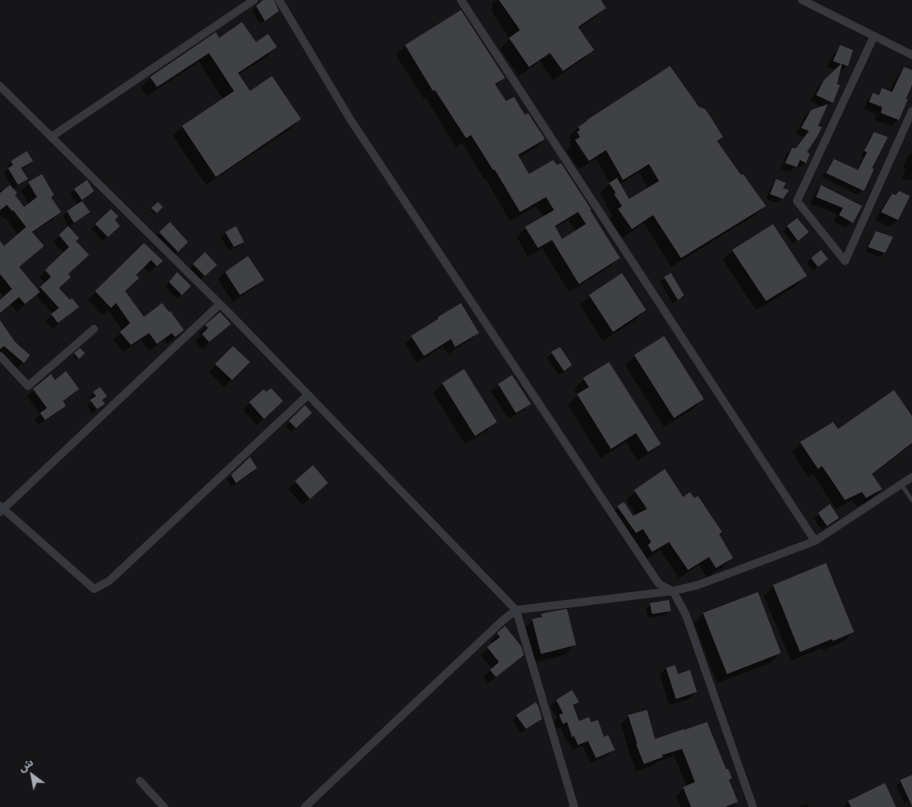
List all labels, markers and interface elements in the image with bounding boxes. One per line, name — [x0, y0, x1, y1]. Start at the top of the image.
north arrow — [12, 755, 52, 795]
text: ش — [16, 755, 36, 775]

